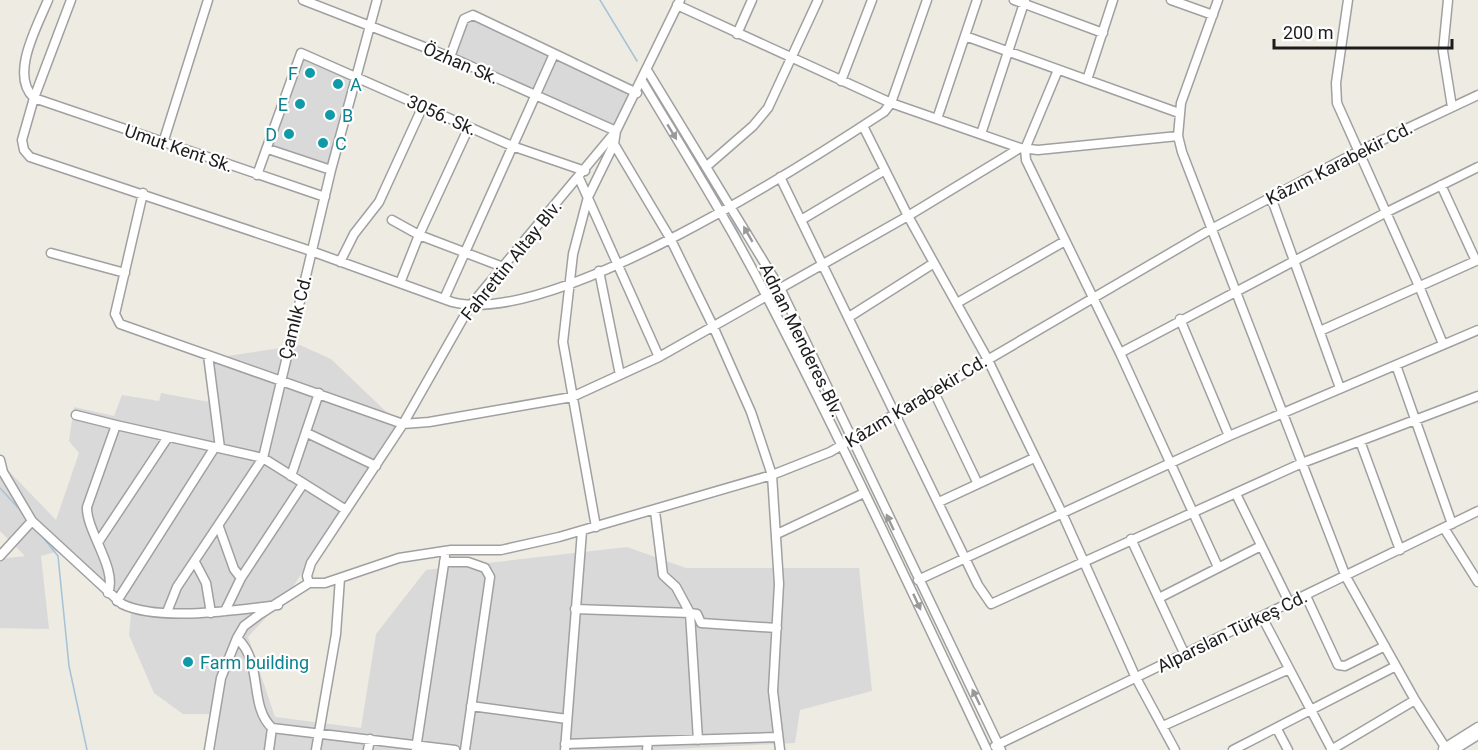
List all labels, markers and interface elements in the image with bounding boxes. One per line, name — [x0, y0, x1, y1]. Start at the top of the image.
scale bar — [1274, 12, 1452, 50]
text: 200 m — [1283, 22, 1334, 43]
street label: Özhan Sk. — [420, 38, 502, 88]
place label: F — [288, 63, 298, 84]
marker: F — [303, 66, 317, 80]
place label: A — [350, 74, 362, 95]
marker: A — [331, 77, 345, 91]
street label: 3056. Sk. — [404, 90, 480, 140]
place label: E — [278, 94, 288, 115]
marker: E — [293, 97, 307, 111]
place label: B — [342, 105, 353, 126]
marker: B — [323, 108, 337, 122]
street label: Kâzım Karabekir Cd. — [1262, 117, 1416, 209]
street label: Umut Kent Sk. — [122, 120, 236, 176]
place label: D — [265, 124, 277, 145]
one-way arrow — [667, 124, 677, 141]
marker: D — [282, 127, 296, 141]
place label: C — [335, 133, 347, 154]
marker: C — [316, 136, 330, 150]
street label: Fahrettin Altay Blv. — [456, 196, 566, 324]
one-way arrow — [743, 226, 754, 242]
street label: Adnan Menderes Blv. — [756, 260, 848, 420]
street label: Çamlık Cd. — [274, 273, 316, 361]
street label: Kâzım Karabekir Cd. — [841, 350, 991, 452]
one-way arrow — [886, 514, 895, 531]
street label: Alparslan Türkeş Cd. — [1154, 586, 1310, 676]
one-way arrow — [912, 594, 921, 611]
place label: Farm building — [200, 652, 309, 673]
marker: Farm building — [181, 655, 195, 669]
one-way arrow — [971, 689, 980, 706]

